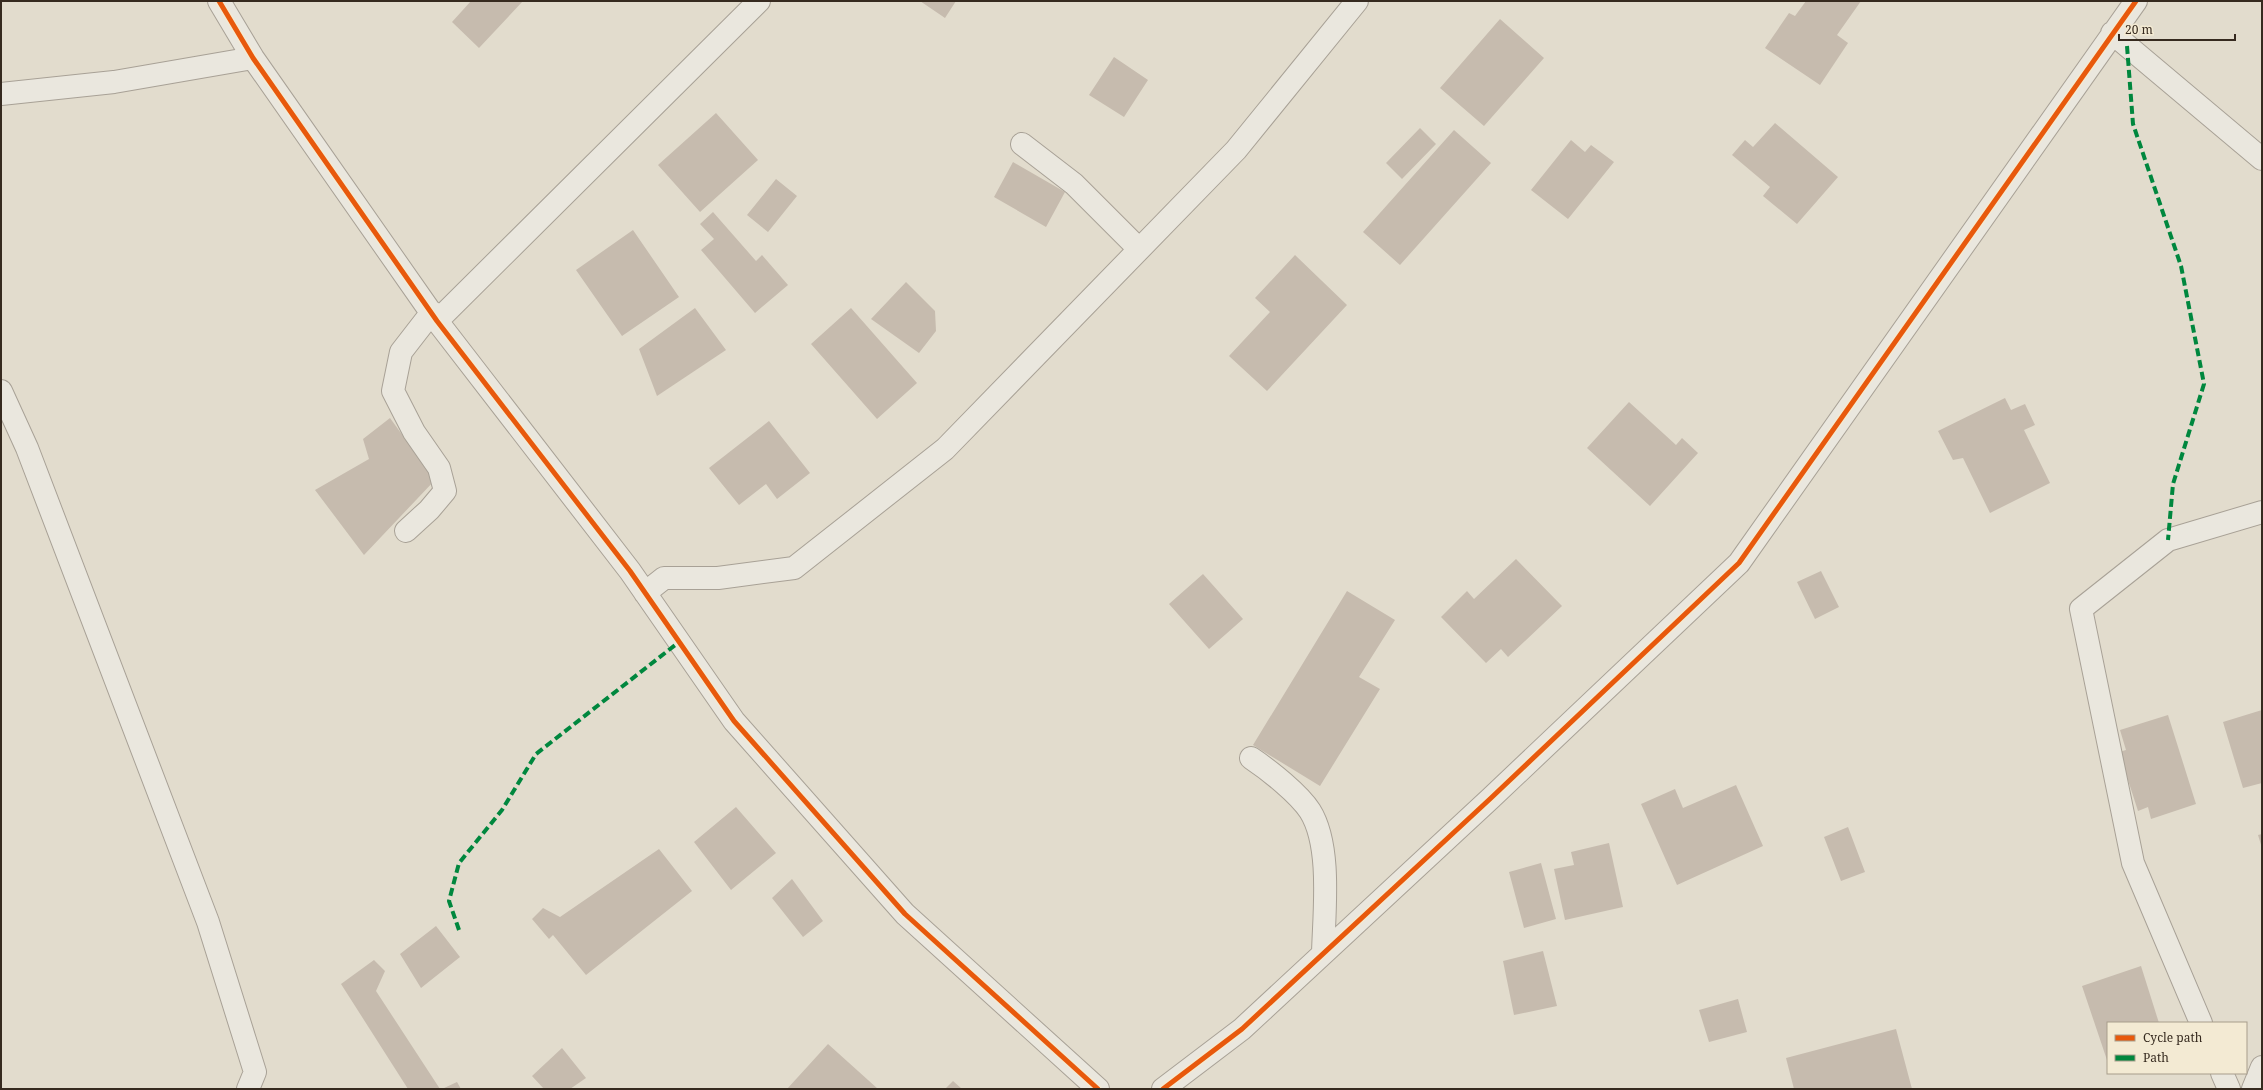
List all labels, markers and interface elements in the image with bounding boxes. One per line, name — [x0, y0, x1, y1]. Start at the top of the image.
scale bar — [2119, 16, 2235, 42]
text: 20 m — [2125, 21, 2153, 38]
legend — [2107, 1022, 2247, 1074]
text: Cycle path — [2143, 1029, 2203, 1046]
text: Path — [2143, 1049, 2169, 1066]

